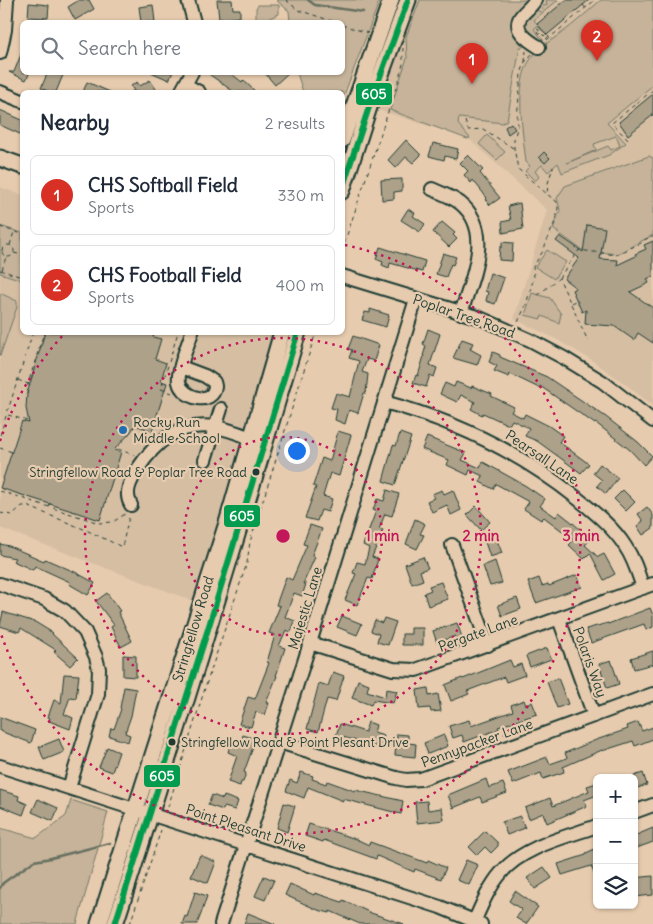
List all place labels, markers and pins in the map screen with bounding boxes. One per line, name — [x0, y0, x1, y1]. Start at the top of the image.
pin: 2 — [581, 20, 613, 61]
pin: 1 — [456, 43, 488, 84]
place label: Rocky Run Middle School — [133, 413, 220, 447]
marker: Rocky Run Middle School — [117, 424, 129, 436]
place label: Stringfellow Road & Poplar Tree Road — [29, 464, 247, 481]
marker: Stringfellow Road & Poplar Tree Road — [251, 467, 261, 477]
centre of rings — [274, 527, 292, 545]
place label: Stringfellow Road & Point Plesant Drive — [181, 734, 409, 751]
marker: Stringfellow Road & Point Plesant Drive — [167, 737, 177, 747]

